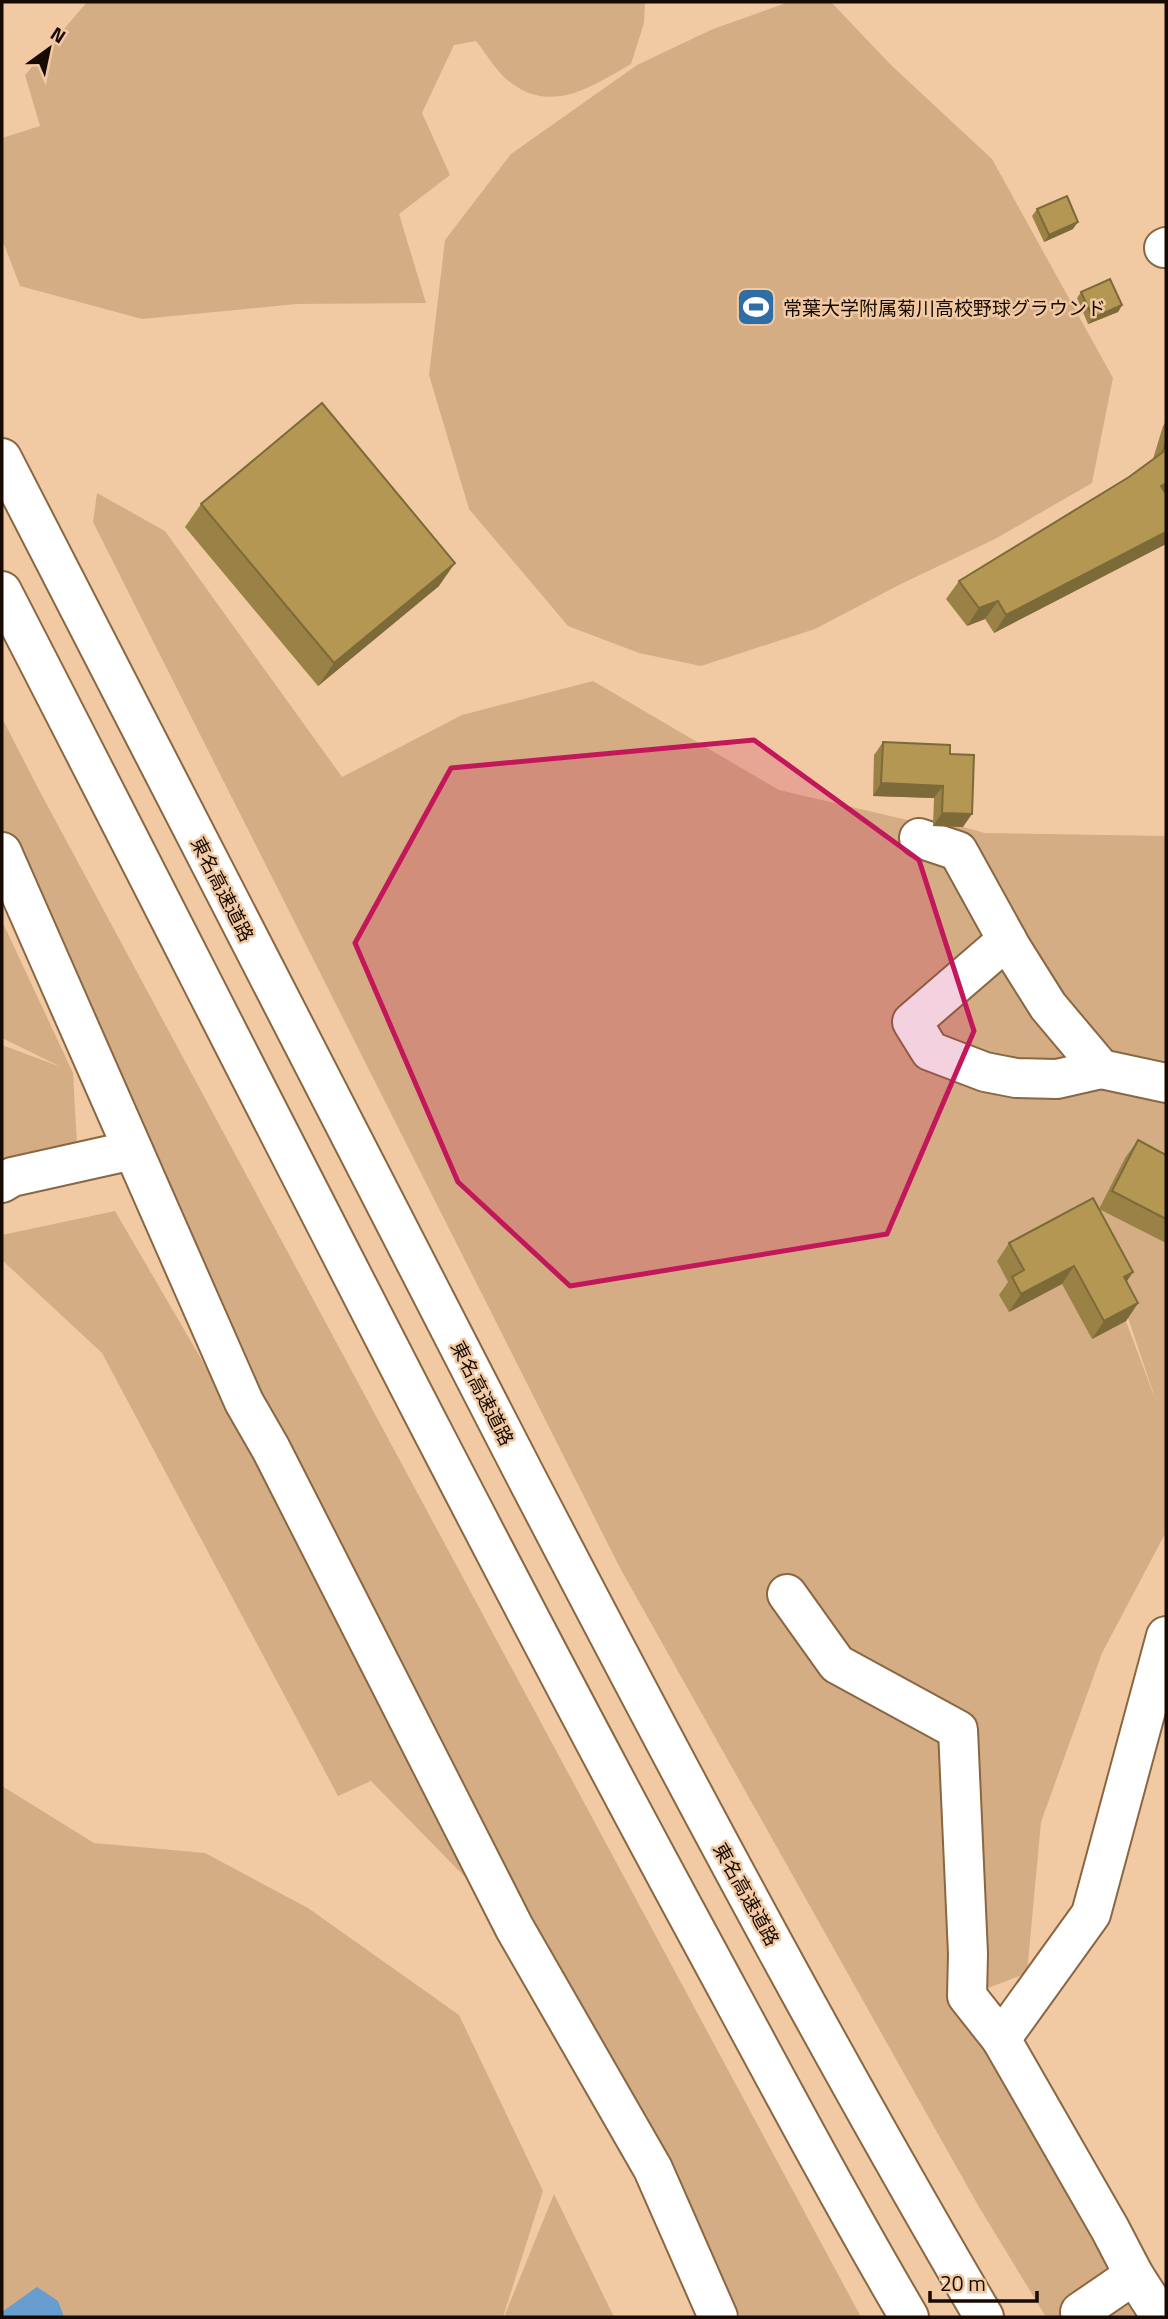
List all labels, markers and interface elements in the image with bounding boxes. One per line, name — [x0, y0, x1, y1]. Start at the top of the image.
north arrow — [14, 14, 84, 84]
text: N — [45, 19, 72, 50]
sports icon: 常葉大学附属菊川高校野球グラウンド — [735, 286, 777, 328]
place label: 常葉大学附属菊川高校野球グラウンド — [783, 293, 1106, 322]
street label: 東名高速道路 — [184, 832, 262, 946]
street label: 東名高速道路 — [444, 1336, 522, 1450]
street label: 東名高速道路 — [707, 1837, 787, 1951]
scale bar — [930, 2260, 1037, 2304]
text: 20 m — [940, 2267, 986, 2299]

